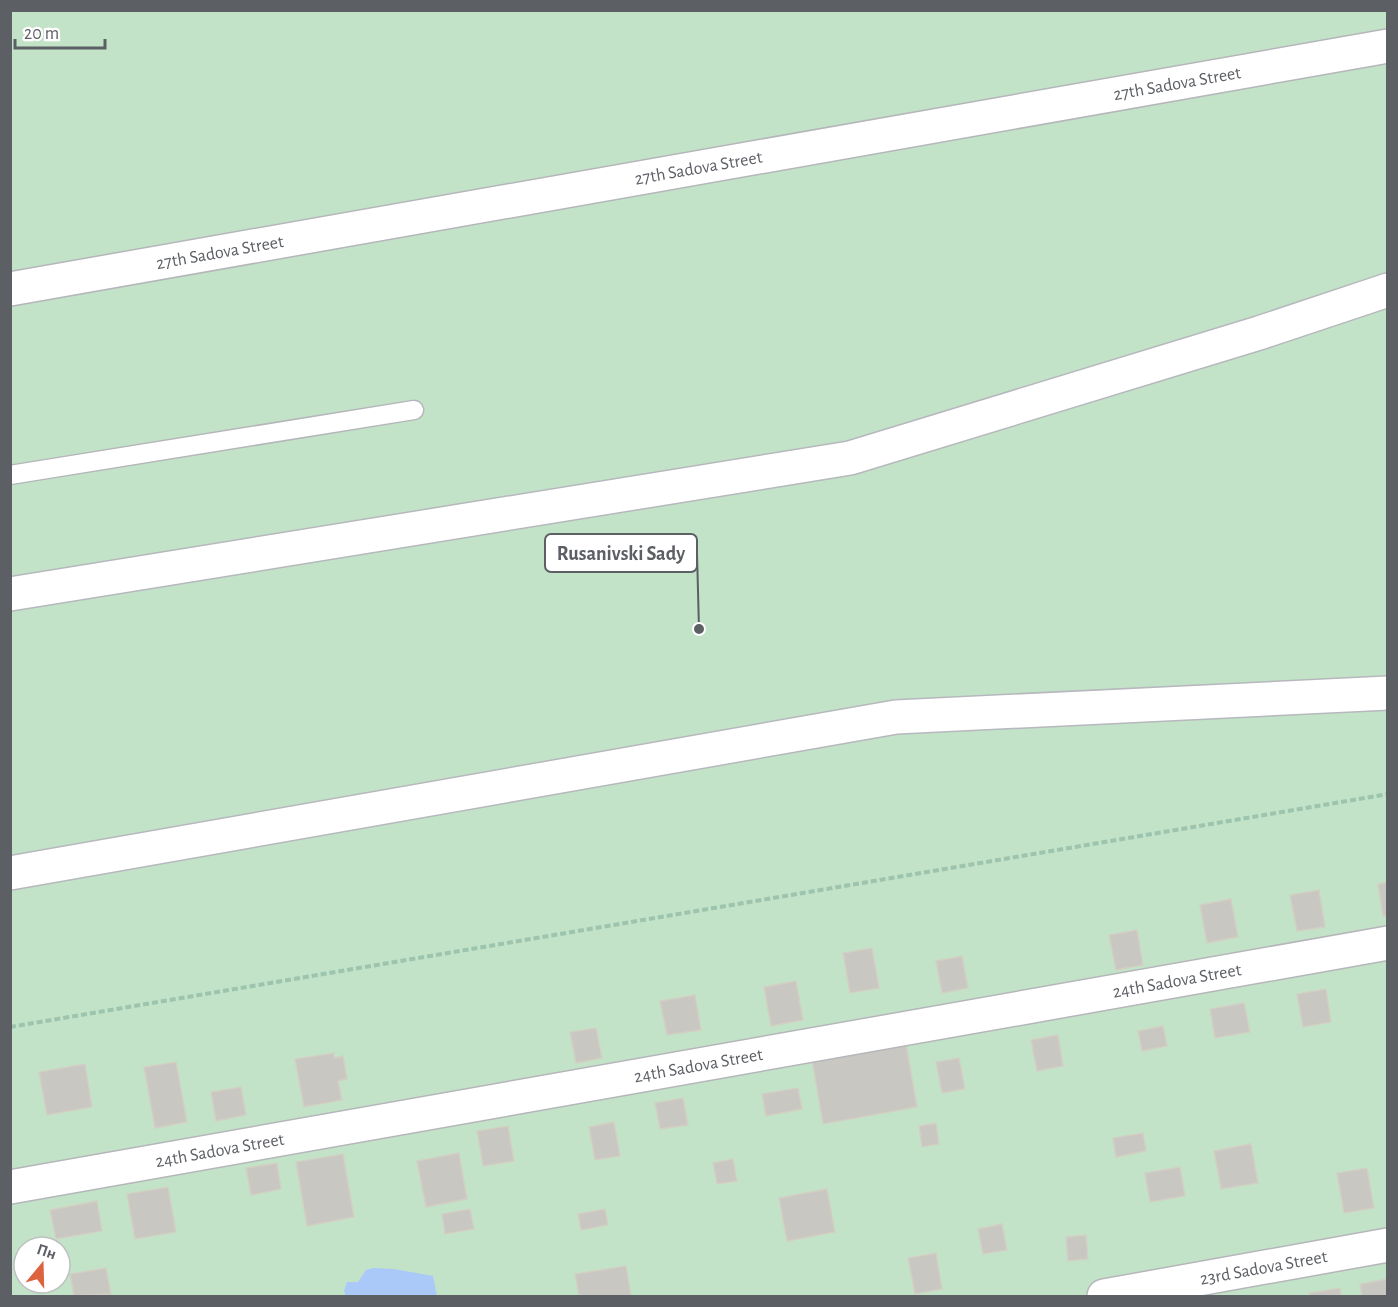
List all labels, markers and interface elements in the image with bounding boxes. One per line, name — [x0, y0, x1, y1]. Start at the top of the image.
scale bar — [15, 12, 105, 50]
text: 20 m — [24, 25, 59, 43]
street label: 27th Sadova Street — [1112, 64, 1243, 104]
street label: 27th Sadova Street — [633, 148, 764, 189]
street label: 27th Sadova Street — [155, 233, 285, 273]
callout: Rusanivski Sady — [545, 534, 697, 572]
text: Rusanivski Sady — [557, 544, 685, 564]
street label: 24th Sadova Street — [1111, 961, 1243, 1002]
street label: 24th Sadova Street — [633, 1046, 764, 1086]
street label: 24th Sadova Street — [154, 1131, 286, 1171]
north arrow — [12, 1235, 72, 1295]
text: Пн — [35, 1241, 58, 1263]
street label: 23rd Sadova Street — [1198, 1248, 1329, 1289]

